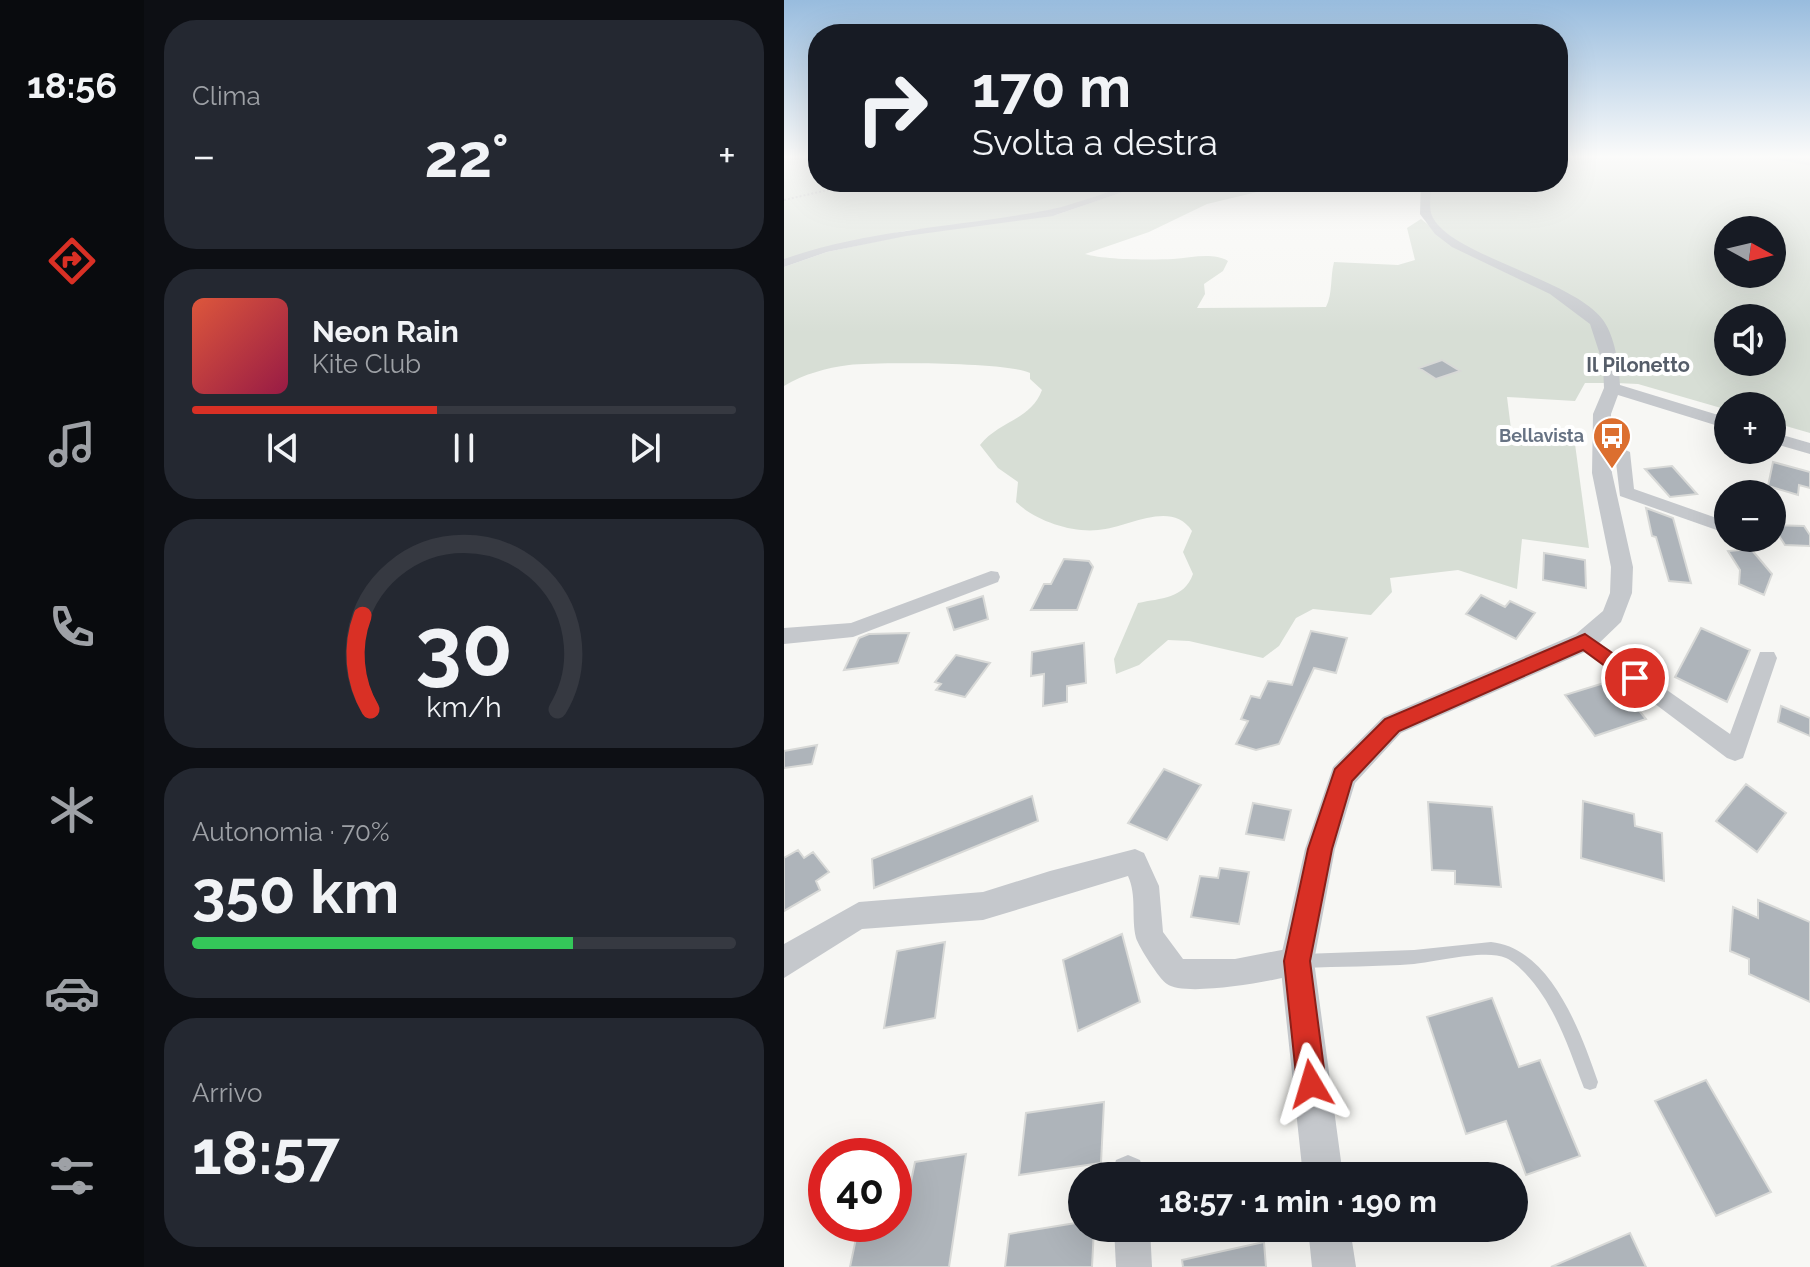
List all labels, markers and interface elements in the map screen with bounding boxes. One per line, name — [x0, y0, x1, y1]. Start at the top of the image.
text: 170 m — [972, 54, 1131, 120]
icon: right — [840, 56, 944, 160]
text: 18:56 — [27, 64, 117, 106]
text: Clima — [192, 81, 261, 111]
text: 22° — [425, 121, 509, 191]
text: Svolta a destra — [972, 121, 1218, 163]
text: − — [192, 130, 216, 181]
text: + — [718, 130, 736, 181]
north arrow — [1714, 216, 1786, 288]
map controls — [1714, 216, 1786, 552]
icon: directions — [44, 233, 100, 289]
button: sound — [1714, 304, 1786, 376]
text: Neon Rain — [312, 314, 459, 349]
text: Kite Club — [312, 349, 421, 379]
district label: Il Pilonetto — [1586, 353, 1690, 377]
button: + — [1714, 392, 1786, 464]
bus stop icon: Bellavista — [1591, 415, 1633, 470]
icon: music — [44, 416, 100, 472]
place label: Bellavista — [1499, 425, 1584, 446]
icon: previous — [261, 426, 305, 470]
icon: pause — [442, 426, 486, 470]
icon: next — [623, 426, 667, 470]
button: − — [1714, 480, 1786, 552]
text: 30 — [415, 597, 513, 694]
icon: phone — [44, 599, 100, 655]
pin — [1601, 644, 1669, 712]
icon: arrive — [1613, 656, 1657, 700]
text: km/h — [426, 690, 502, 724]
icon: climate — [44, 782, 100, 838]
text: Autonomia · 70% — [192, 817, 390, 847]
text: 350 km — [192, 857, 399, 927]
icon: car — [44, 965, 100, 1021]
position arrow — [1269, 1042, 1353, 1126]
text: Arrivo — [192, 1078, 262, 1108]
text: 18:57 — [192, 1118, 340, 1188]
speed limit sign: 40 — [808, 1138, 912, 1242]
icon: filters — [44, 1148, 100, 1204]
text: 18:57 · 1 min · 190 m — [1159, 1184, 1437, 1219]

